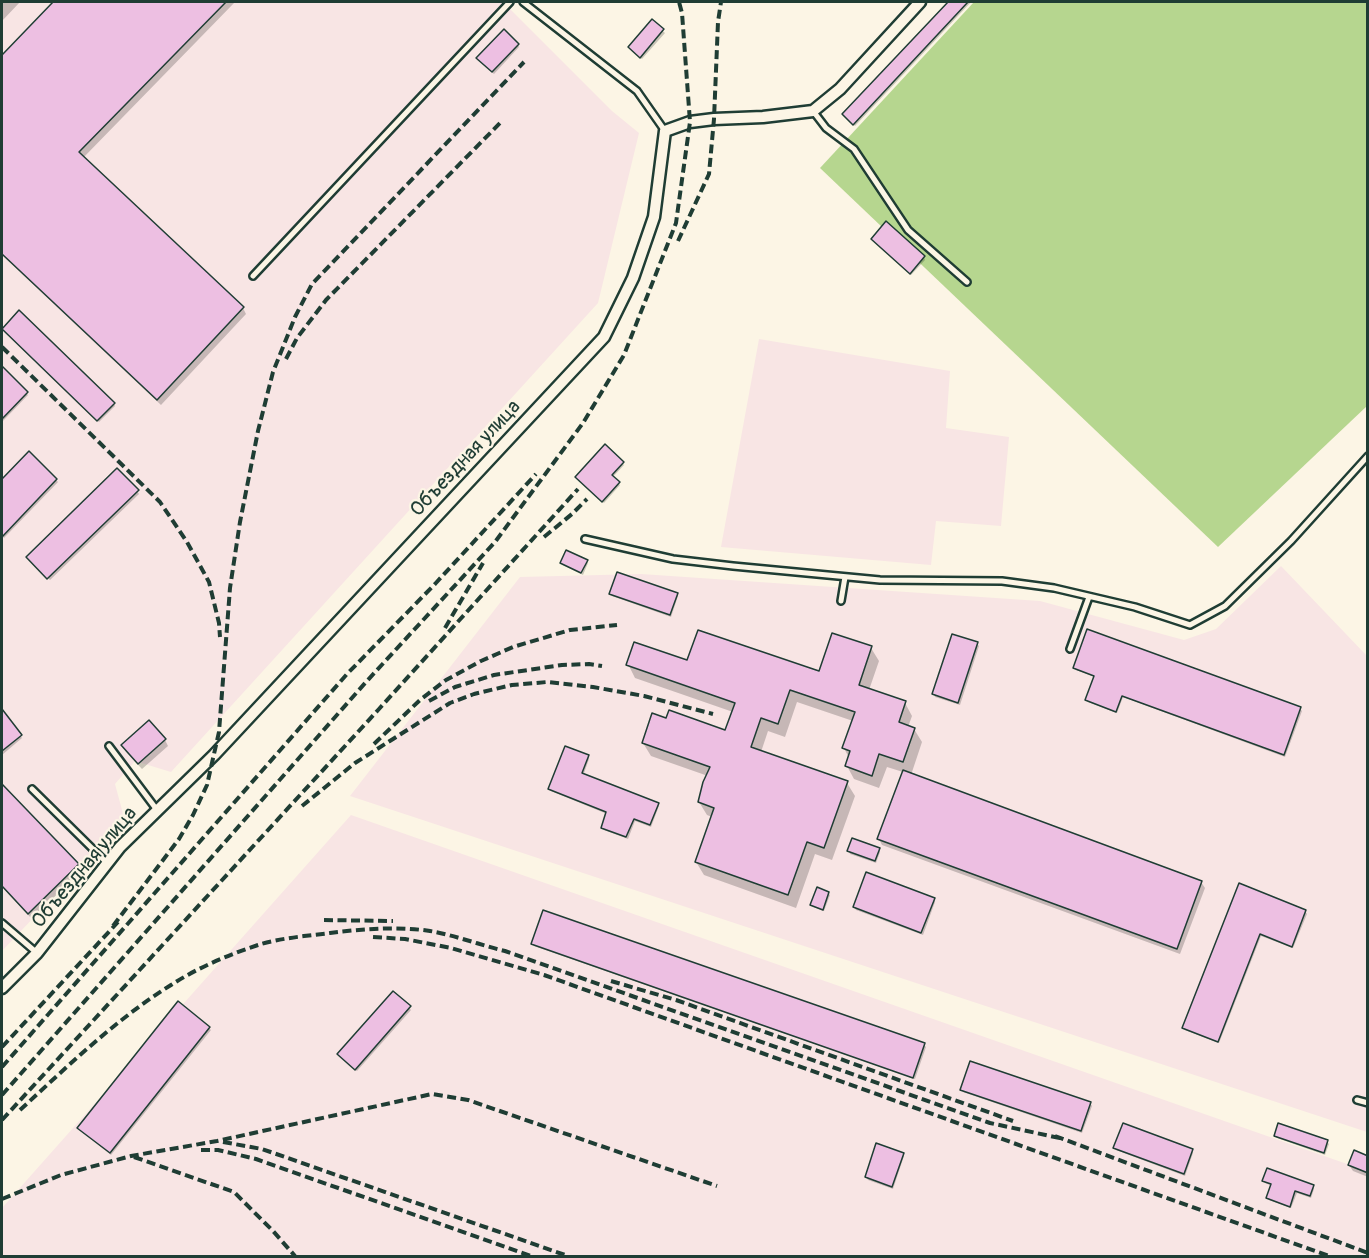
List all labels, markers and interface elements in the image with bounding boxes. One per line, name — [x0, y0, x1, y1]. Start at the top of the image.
street label: Объездная улица — [406, 396, 526, 522]
street label: Объездная улица — [27, 802, 143, 934]

